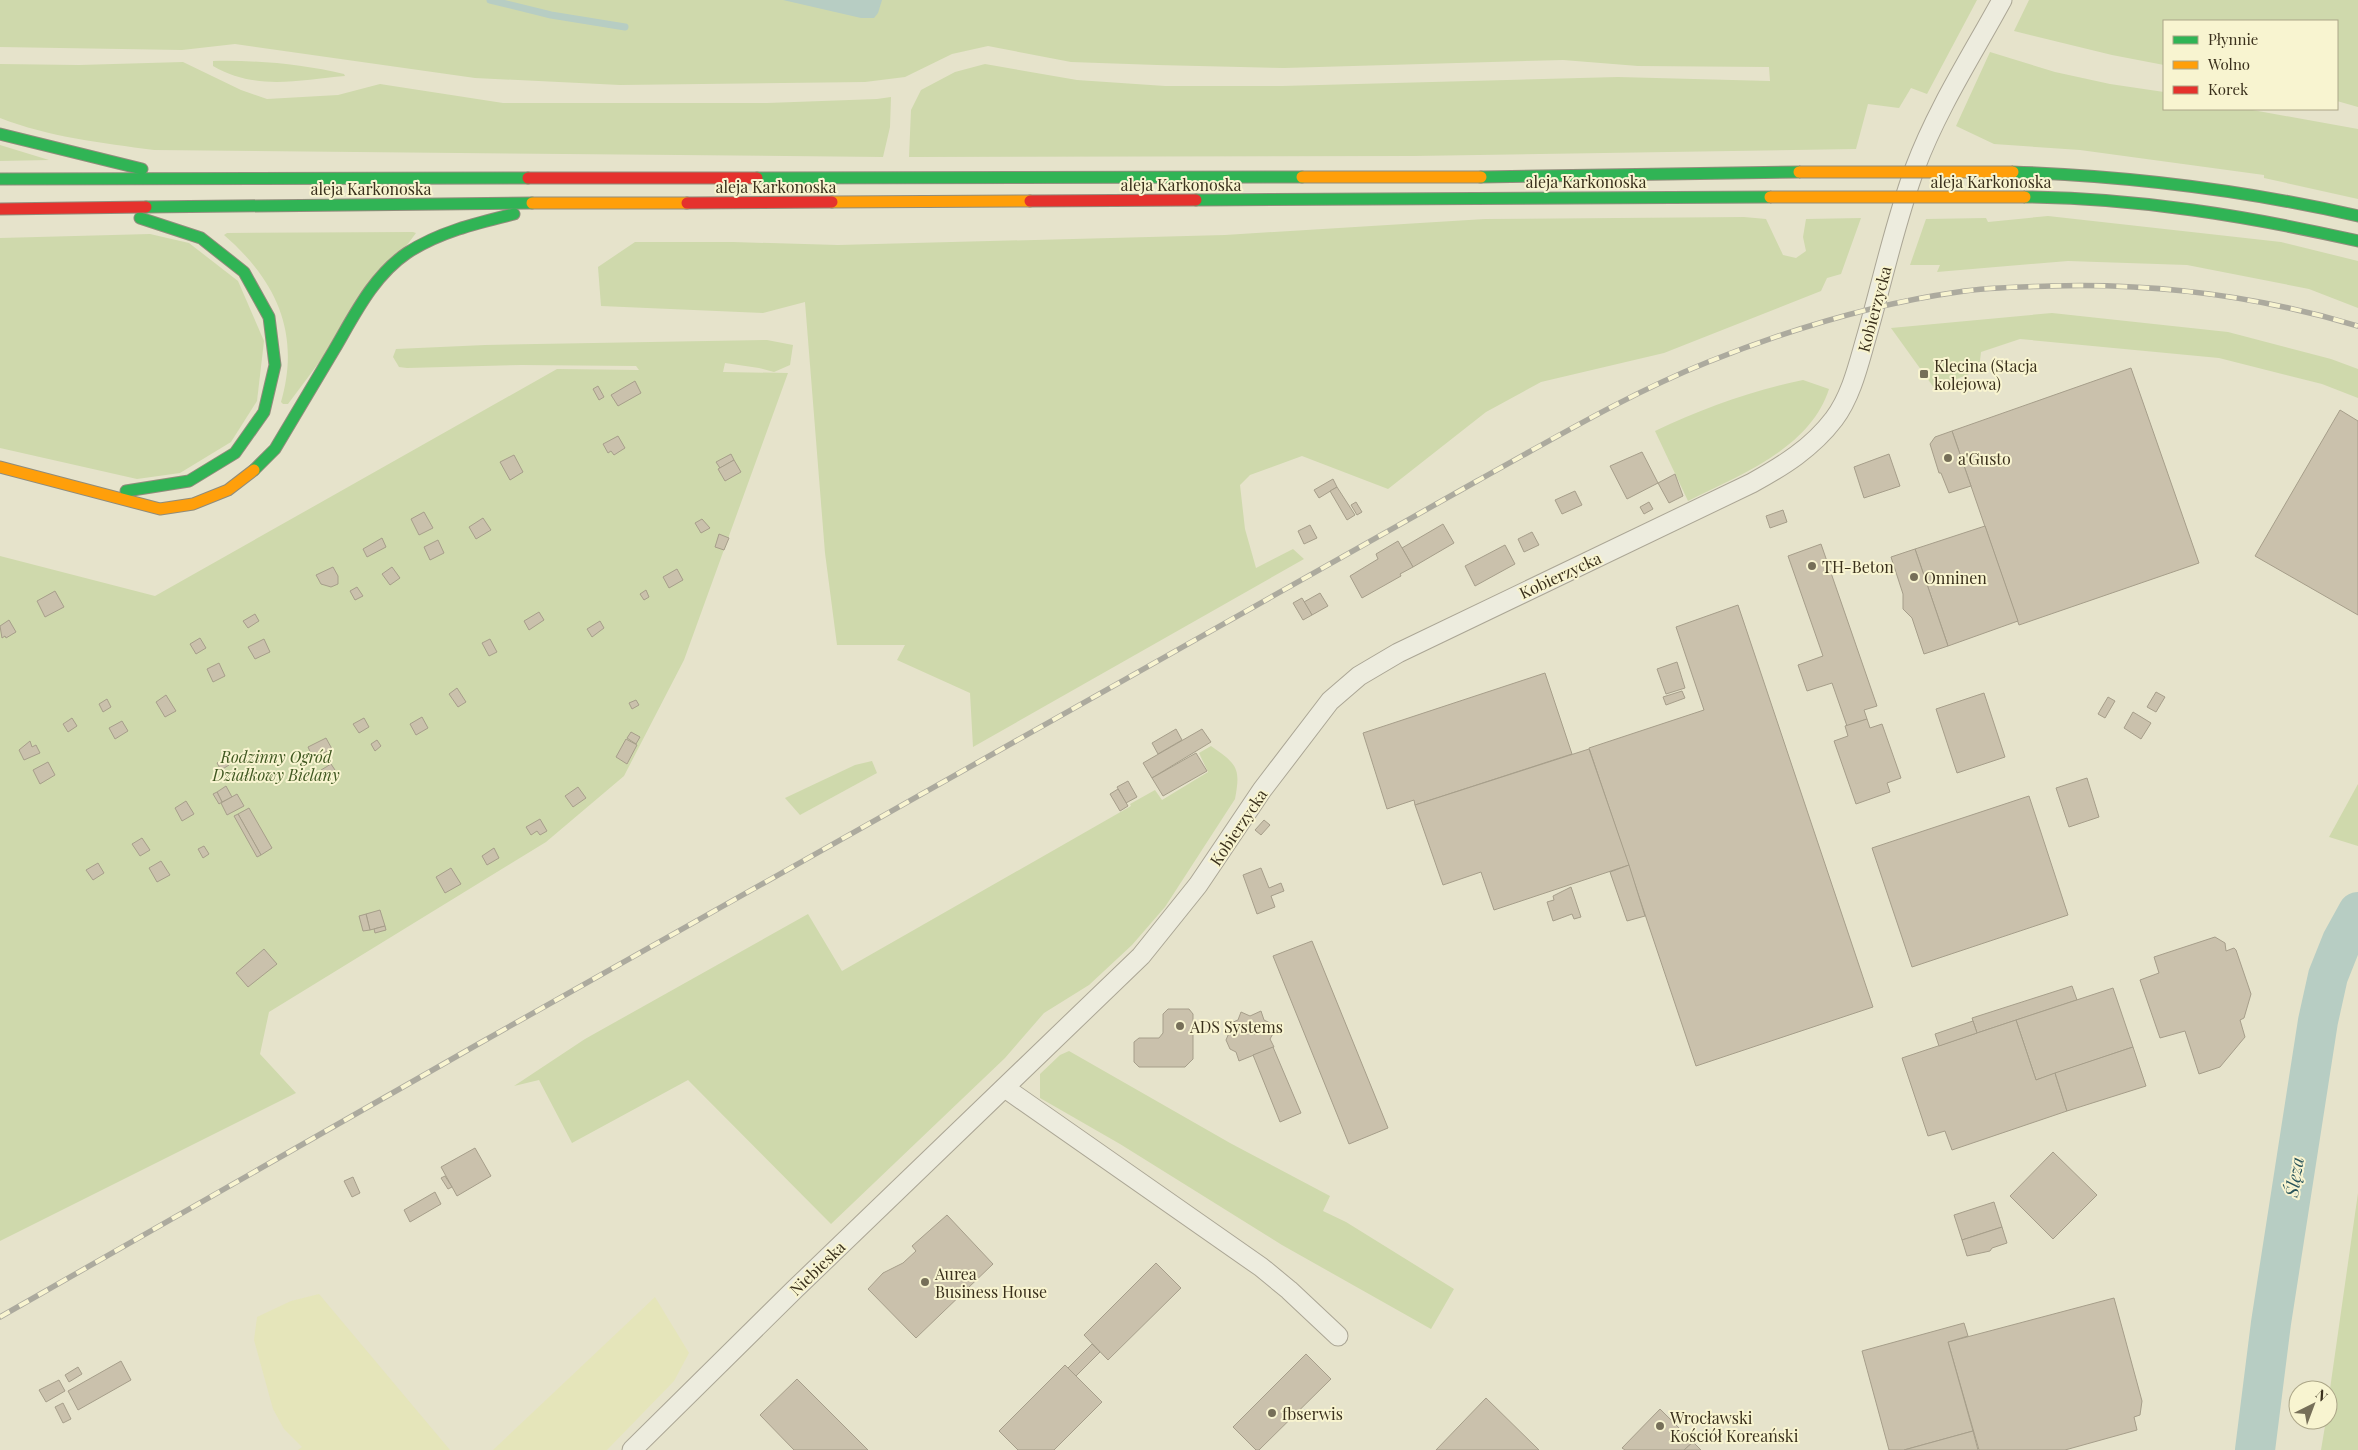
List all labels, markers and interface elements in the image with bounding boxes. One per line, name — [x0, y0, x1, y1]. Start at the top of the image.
legend — [2163, 20, 2338, 110]
text: Płynnie — [2208, 29, 2258, 49]
text: Wolno — [2207, 54, 2250, 74]
text: Korek — [2208, 79, 2249, 99]
street label: aleja Karkonoska — [1526, 171, 1647, 192]
street label: aleja Karkonoska — [1931, 171, 2052, 192]
street label: aleja Karkonoska — [1121, 174, 1242, 195]
street label: aleja Karkonoska — [716, 176, 837, 197]
street label: aleja Karkonoska — [311, 178, 432, 199]
street label: Kobierzycka — [1852, 264, 1896, 354]
place label: Klecina (Stacja kolejowa) — [1934, 355, 2038, 394]
marker: Klecina (Stacja kolejowa) — [1918, 368, 1930, 380]
place label: a'Gusto — [1958, 448, 2011, 469]
marker: a'Gusto — [1942, 452, 1954, 464]
street label: Kobierzycka — [1516, 547, 1604, 603]
place label: TH-Beton — [1822, 556, 1894, 577]
marker: TH-Beton — [1806, 560, 1818, 572]
place label: Onninen — [1924, 567, 1987, 588]
marker: Onninen — [1908, 571, 1920, 583]
park label: Rodzinny Ogród Działkowy Bielany — [211, 746, 340, 785]
street label: Kobierzycka — [1205, 785, 1271, 869]
place label: ADS Systems — [1189, 1016, 1283, 1037]
marker: ADS Systems — [1174, 1020, 1186, 1032]
water label: Ślęza — [2279, 1155, 2309, 1200]
street label: Niebieska — [785, 1236, 849, 1300]
place label: Aurea Business House — [934, 1263, 1047, 1302]
marker: Aurea Business House — [919, 1276, 931, 1288]
north arrow — [2288, 1380, 2338, 1430]
text: N — [2312, 1385, 2332, 1405]
place label: fbserwis — [1282, 1403, 1343, 1424]
marker: fbserwis — [1266, 1407, 1278, 1419]
place label: Wrocławski Kościół Koreański — [1669, 1407, 1799, 1446]
marker: Wrocławski Kościół Koreański — [1654, 1420, 1666, 1432]

